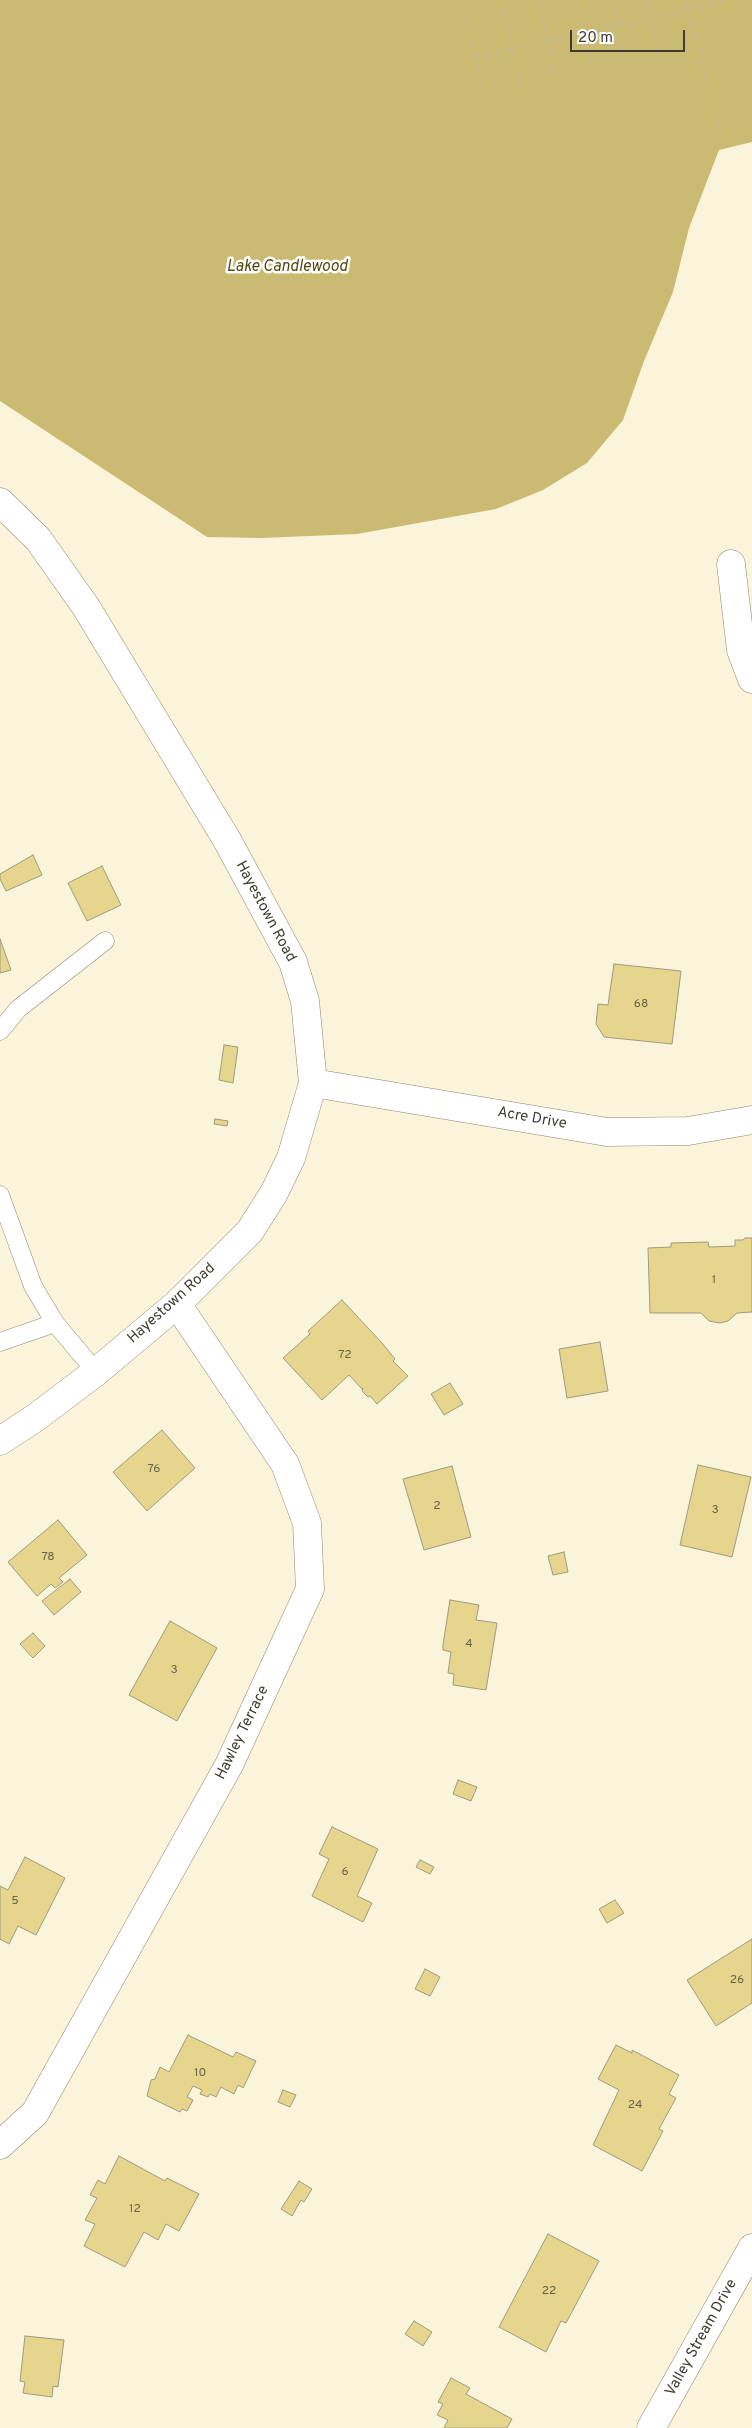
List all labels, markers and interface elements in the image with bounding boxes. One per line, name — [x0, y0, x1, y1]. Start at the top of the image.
scale bar — [572, 20, 687, 52]
text: 20 m — [578, 29, 613, 48]
water label: Lake Candlewood — [227, 258, 347, 278]
street label: Hayestown Road — [231, 858, 299, 966]
house number: 68 — [634, 998, 648, 1012]
street label: Acre Drive — [496, 1104, 568, 1134]
street label: Hayestown Road — [124, 1260, 220, 1348]
house number: 1 — [712, 1274, 716, 1288]
house number: 72 — [338, 1349, 352, 1363]
house number: 76 — [148, 1463, 160, 1477]
house number: 2 — [433, 1500, 441, 1514]
house number: 3 — [711, 1504, 719, 1518]
house number: 78 — [41, 1551, 55, 1565]
house number: 4 — [465, 1638, 473, 1652]
house number: 3 — [170, 1664, 178, 1678]
street label: Hawley Terrace — [212, 1683, 274, 1783]
house number: 6 — [341, 1866, 349, 1880]
house number: 5 — [11, 1895, 19, 1909]
house number: 26 — [730, 1974, 744, 1988]
house number: 10 — [194, 2067, 206, 2081]
house number: 24 — [628, 2099, 642, 2113]
house number: 12 — [129, 2203, 141, 2217]
street label: Valley Stream Drive — [662, 2276, 742, 2400]
house number: 22 — [542, 2285, 556, 2299]

